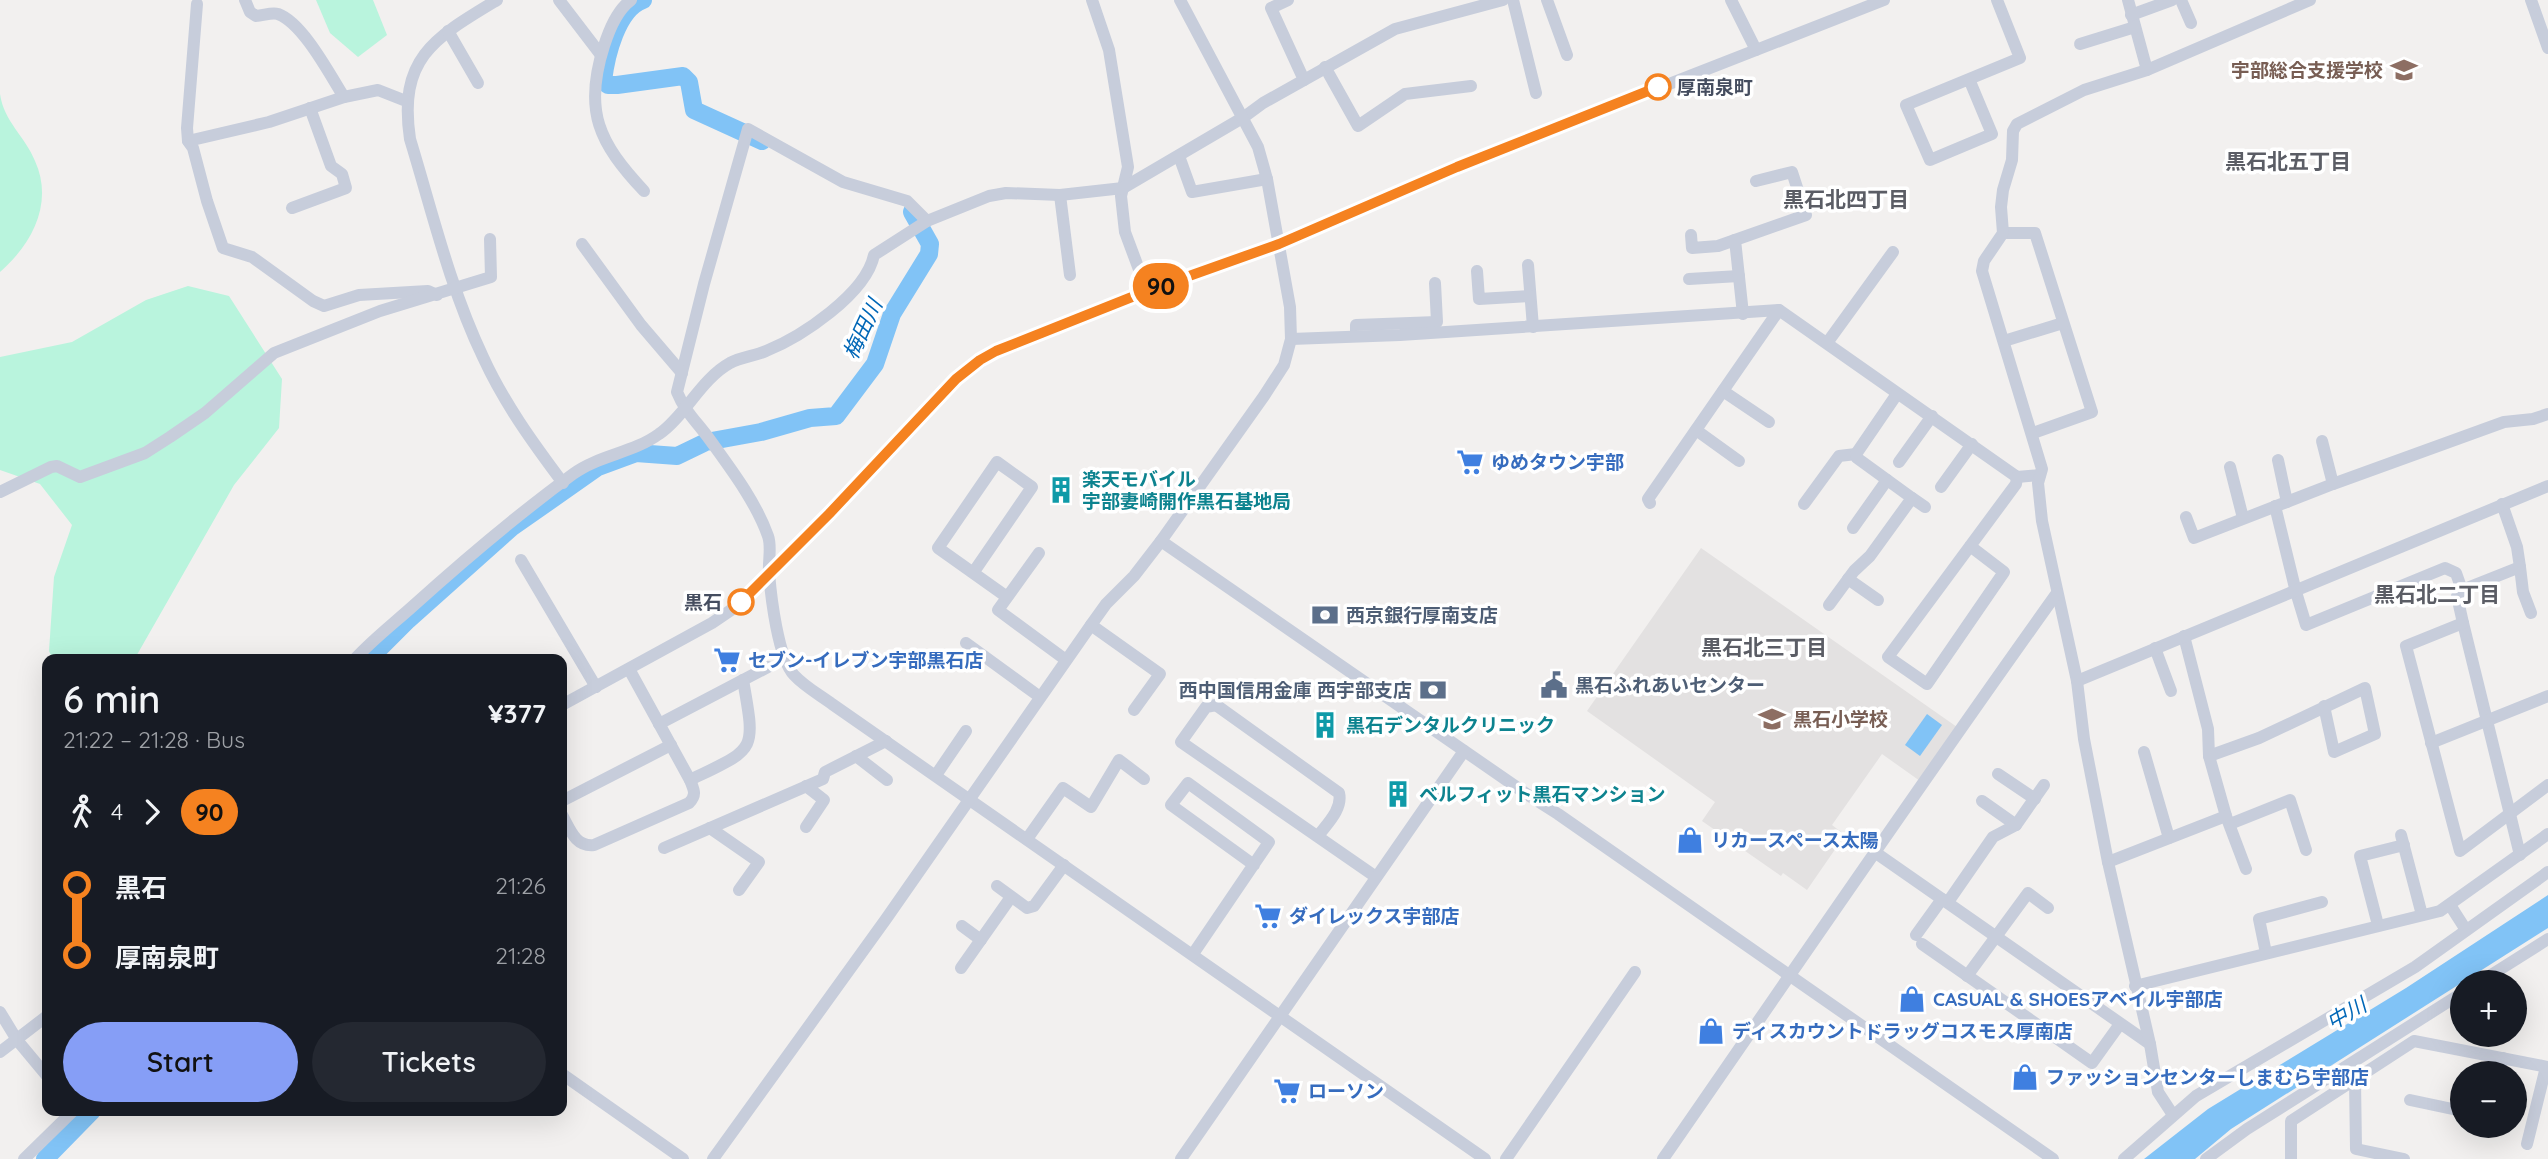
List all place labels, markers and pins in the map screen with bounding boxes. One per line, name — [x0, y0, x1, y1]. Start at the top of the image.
school or university icon: 宇部総合支援学校 — [2389, 55, 2419, 85]
place label: 宇部総合支援学校 — [2231, 58, 2383, 82]
marker: 厚南泉町 — [1645, 74, 1671, 100]
place label: 厚南泉町 — [1677, 75, 1753, 99]
supermarket icon: ゆめタウン宇部 — [1455, 447, 1485, 477]
place label: ゆめタウン宇部 — [1491, 450, 1624, 474]
place label: 楽天モバイル 宇部妻崎開作黒石基地局 — [1082, 467, 1291, 513]
building icon: 楽天モバイル 宇部妻崎開作黒石基地局 — [1046, 475, 1076, 505]
marker: 黒石 — [728, 589, 754, 615]
place label: 黒石 — [684, 590, 722, 614]
bank icon: 西京銀行厚南支店 — [1310, 600, 1340, 630]
place label: 西京銀行厚南支店 — [1346, 603, 1498, 627]
supermarket icon: セブン-イレブン宇部黒石店 — [712, 645, 742, 675]
place label: セブン-イレブン宇部黒石店 — [748, 648, 984, 672]
public building icon: 黒石ふれあいセンター — [1539, 670, 1569, 700]
place label: 黒石ふれあいセンター — [1575, 673, 1765, 697]
bank icon: 西中国信用金庫 西宇部支店 — [1418, 675, 1448, 705]
place label: 西中国信用金庫 西宇部支店 — [1179, 678, 1412, 702]
school or university icon: 黒石小学校 — [1757, 704, 1787, 734]
place label: 黒石小学校 — [1793, 707, 1888, 731]
building icon: 黒石デンタルクリニック — [1310, 710, 1340, 740]
place label: 黒石デンタルクリニック — [1346, 713, 1555, 737]
building icon: ベルフィット黒石マンション — [1383, 779, 1413, 809]
place label: ベルフィット黒石マンション — [1419, 782, 1666, 806]
shop icon: リカースペース太陽 — [1675, 825, 1705, 855]
place label: リカースペース太陽 — [1711, 828, 1879, 852]
supermarket icon: ダイレックス宇部店 — [1253, 901, 1283, 931]
place label: ダイレックス宇部店 — [1289, 904, 1459, 928]
shop icon: CASUAL & SHOESアベイル宇部店 — [1897, 984, 1927, 1014]
place label: CASUAL & SHOESアベイル宇部店 — [1933, 987, 2223, 1011]
shop icon: ディスカウントドラッグコスモス厚南店 — [1696, 1016, 1726, 1046]
place label: ディスカウントドラッグコスモス厚南店 — [1732, 1019, 2073, 1043]
shop icon: ファッションセンターしまむら宇部店 — [2010, 1062, 2040, 1092]
place label: ファッションセンターしまむら宇部店 — [2046, 1065, 2369, 1089]
supermarket icon: ローソン — [1272, 1076, 1302, 1106]
place label: ローソン — [1308, 1079, 1384, 1103]

